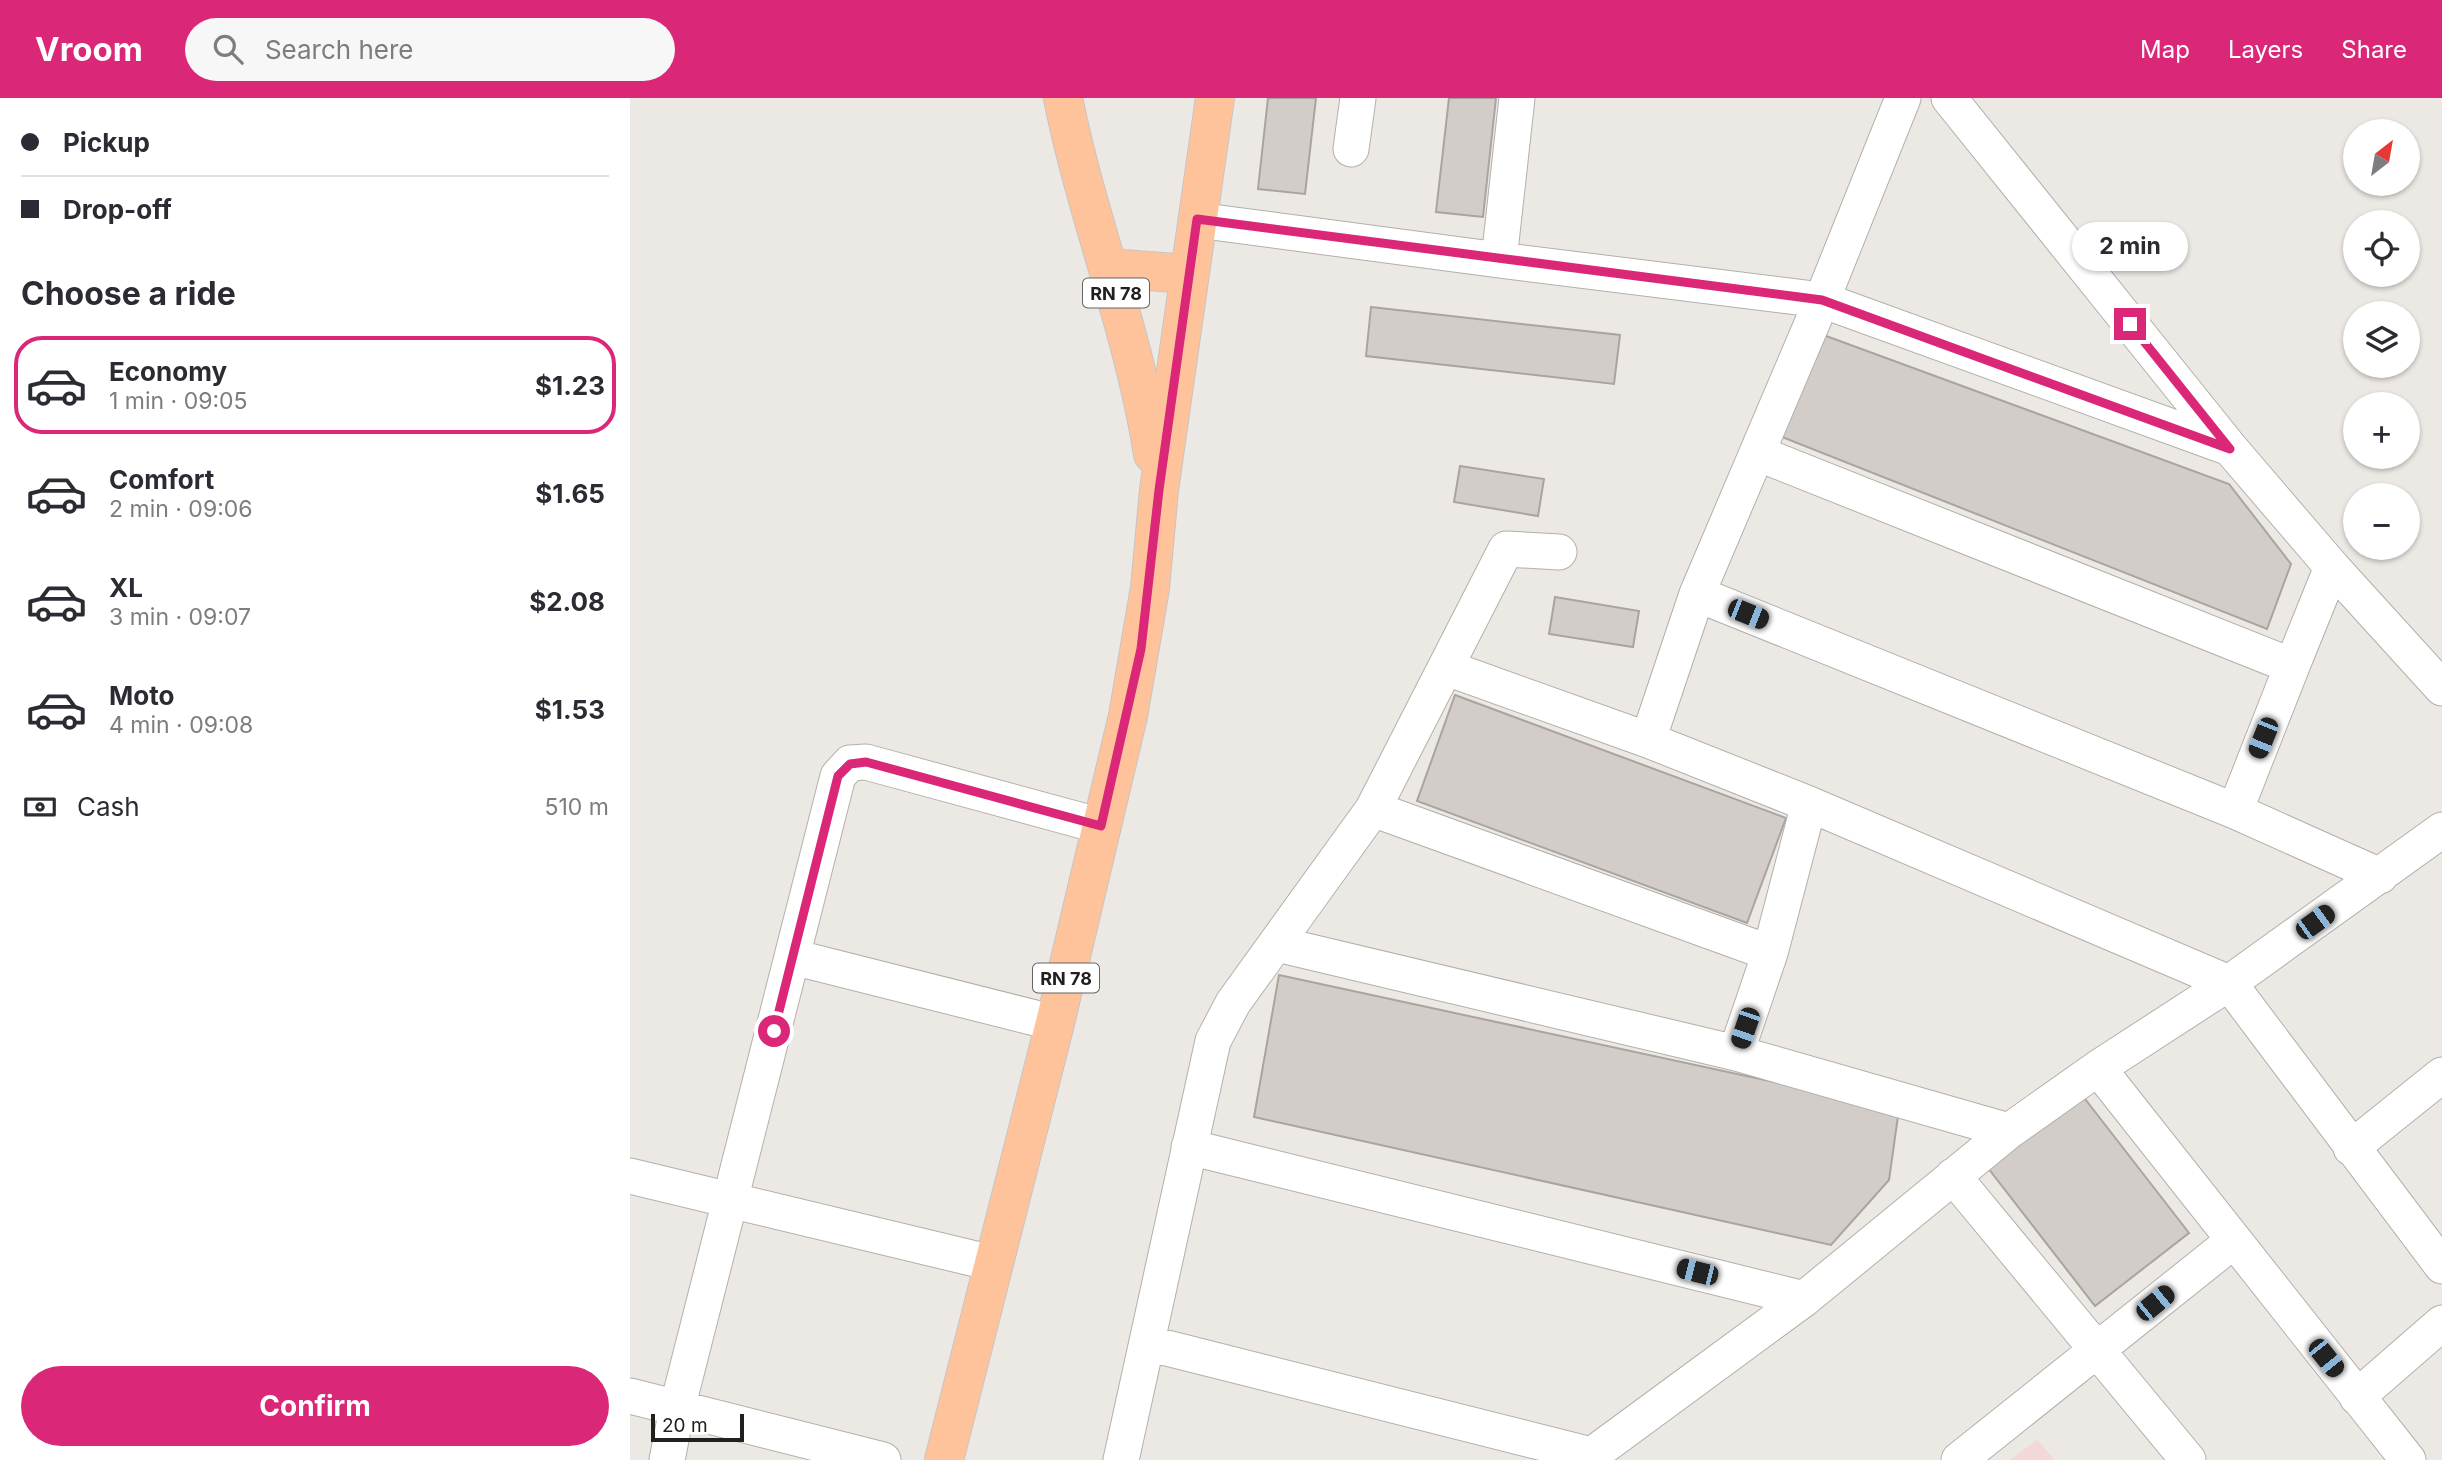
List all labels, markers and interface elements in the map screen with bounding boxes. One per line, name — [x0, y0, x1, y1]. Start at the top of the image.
search box — [185, 18, 675, 81]
text: Vroom — [35, 29, 143, 69]
icon: search — [209, 30, 247, 68]
text: Search here — [265, 34, 414, 65]
text: Map — [2140, 35, 2190, 64]
text: Layers — [2228, 35, 2303, 64]
text: Share — [2341, 35, 2407, 64]
north arrow — [2343, 119, 2420, 196]
map controls — [2343, 119, 2420, 560]
text: Pickup — [63, 127, 150, 158]
text: Drop-off — [63, 194, 172, 225]
button: locate — [2343, 210, 2420, 287]
callout: 2 min — [2072, 222, 2188, 272]
text: 2 min — [2099, 232, 2161, 260]
text: Choose a ride — [21, 274, 236, 313]
road number: RN 78 — [1083, 278, 1149, 308]
button: layers — [2343, 301, 2420, 378]
route end — [2114, 308, 2146, 340]
icon: car — [25, 354, 88, 417]
text: Economy — [109, 356, 227, 387]
text: $1.23 — [535, 370, 605, 401]
text: 1 min · 09:05 — [109, 387, 248, 415]
button: + — [2343, 392, 2420, 469]
icon: car — [25, 462, 88, 525]
text: Comfort — [109, 464, 214, 495]
text: $1.65 — [535, 478, 605, 509]
button: − — [2343, 483, 2420, 560]
text: 2 min · 09:06 — [109, 495, 253, 523]
icon: car — [25, 570, 88, 633]
text: XL — [109, 572, 143, 603]
text: $2.08 — [529, 586, 605, 617]
car — [1725, 596, 1772, 632]
text: 3 min · 09:07 — [109, 603, 251, 631]
icon: car — [25, 678, 88, 741]
text: Moto — [109, 680, 174, 711]
text: $1.53 — [535, 694, 605, 725]
text: 4 min · 09:08 — [109, 711, 253, 739]
car — [2246, 715, 2281, 761]
icon: cash — [21, 788, 59, 826]
text: Cash — [77, 791, 140, 822]
text: 510 m — [545, 793, 609, 821]
car — [2292, 901, 2339, 943]
road number: RN 78 — [1033, 964, 1099, 992]
car — [1729, 1005, 1762, 1051]
route start — [758, 1015, 790, 1047]
car — [1675, 1257, 1720, 1287]
car — [2133, 1282, 2178, 1324]
car — [2305, 1335, 2348, 1381]
button: Confirm — [21, 1366, 609, 1446]
scale bar — [651, 1411, 744, 1443]
text: 20 m — [662, 1414, 708, 1437]

